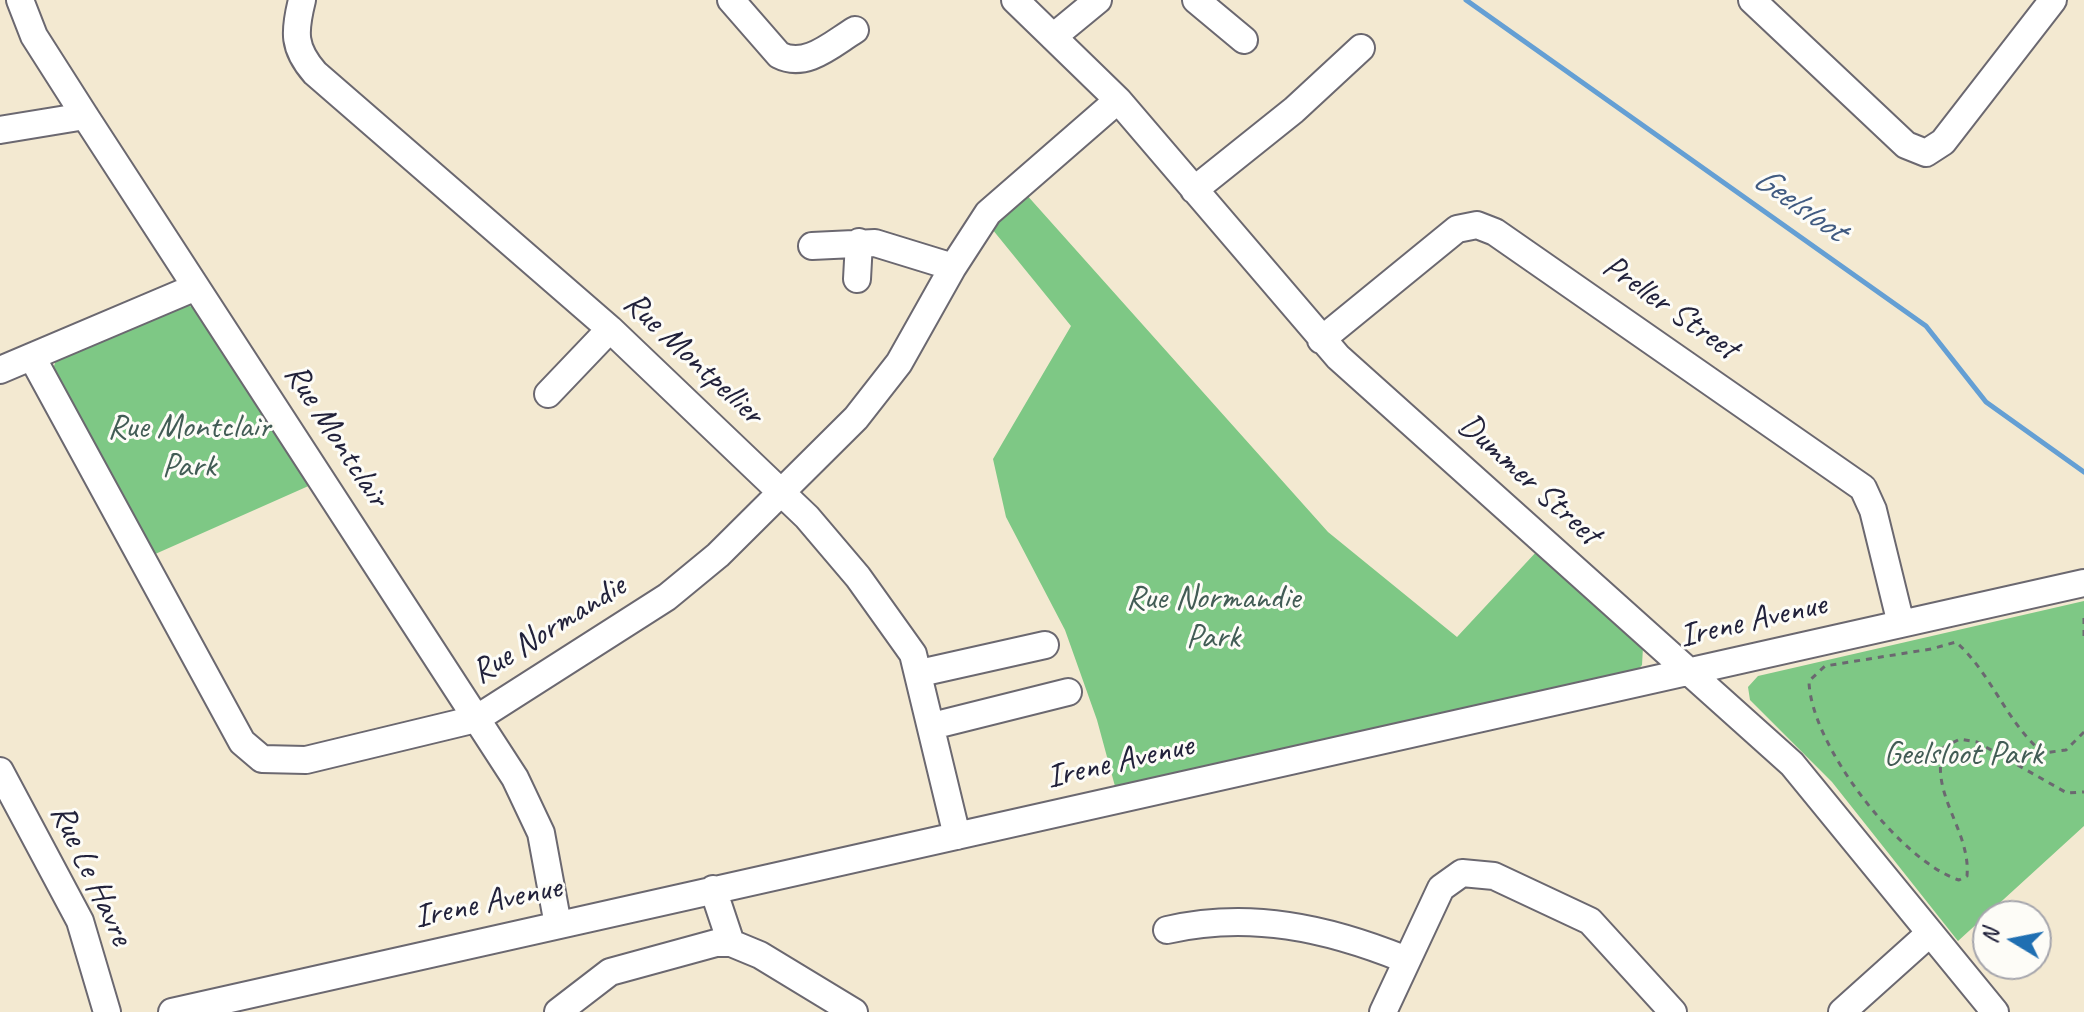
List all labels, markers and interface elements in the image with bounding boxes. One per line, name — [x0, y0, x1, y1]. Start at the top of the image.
water label: Geelsloot — [1745, 158, 1853, 252]
street label: Preller Street — [1594, 247, 1746, 369]
street label: Rue Montpellier — [614, 284, 772, 434]
street label: Rue Montclair — [275, 357, 397, 515]
street label: Dummer Street — [1449, 405, 1609, 555]
park label: Rue Montclair Park — [108, 408, 270, 488]
street label: Rue Normandie — [464, 567, 634, 693]
park label: Rue Normandie Park — [1126, 579, 1300, 658]
street label: Irene Avenue — [1676, 584, 1830, 658]
street label: Irene Avenue — [1043, 725, 1197, 799]
park label: Geelsloot Park — [1883, 735, 2043, 775]
street label: Rue Le Havre — [41, 798, 141, 952]
street label: Irene Avenue — [411, 868, 565, 938]
north arrow — [1972, 900, 2052, 980]
text: N — [1975, 927, 2005, 945]

